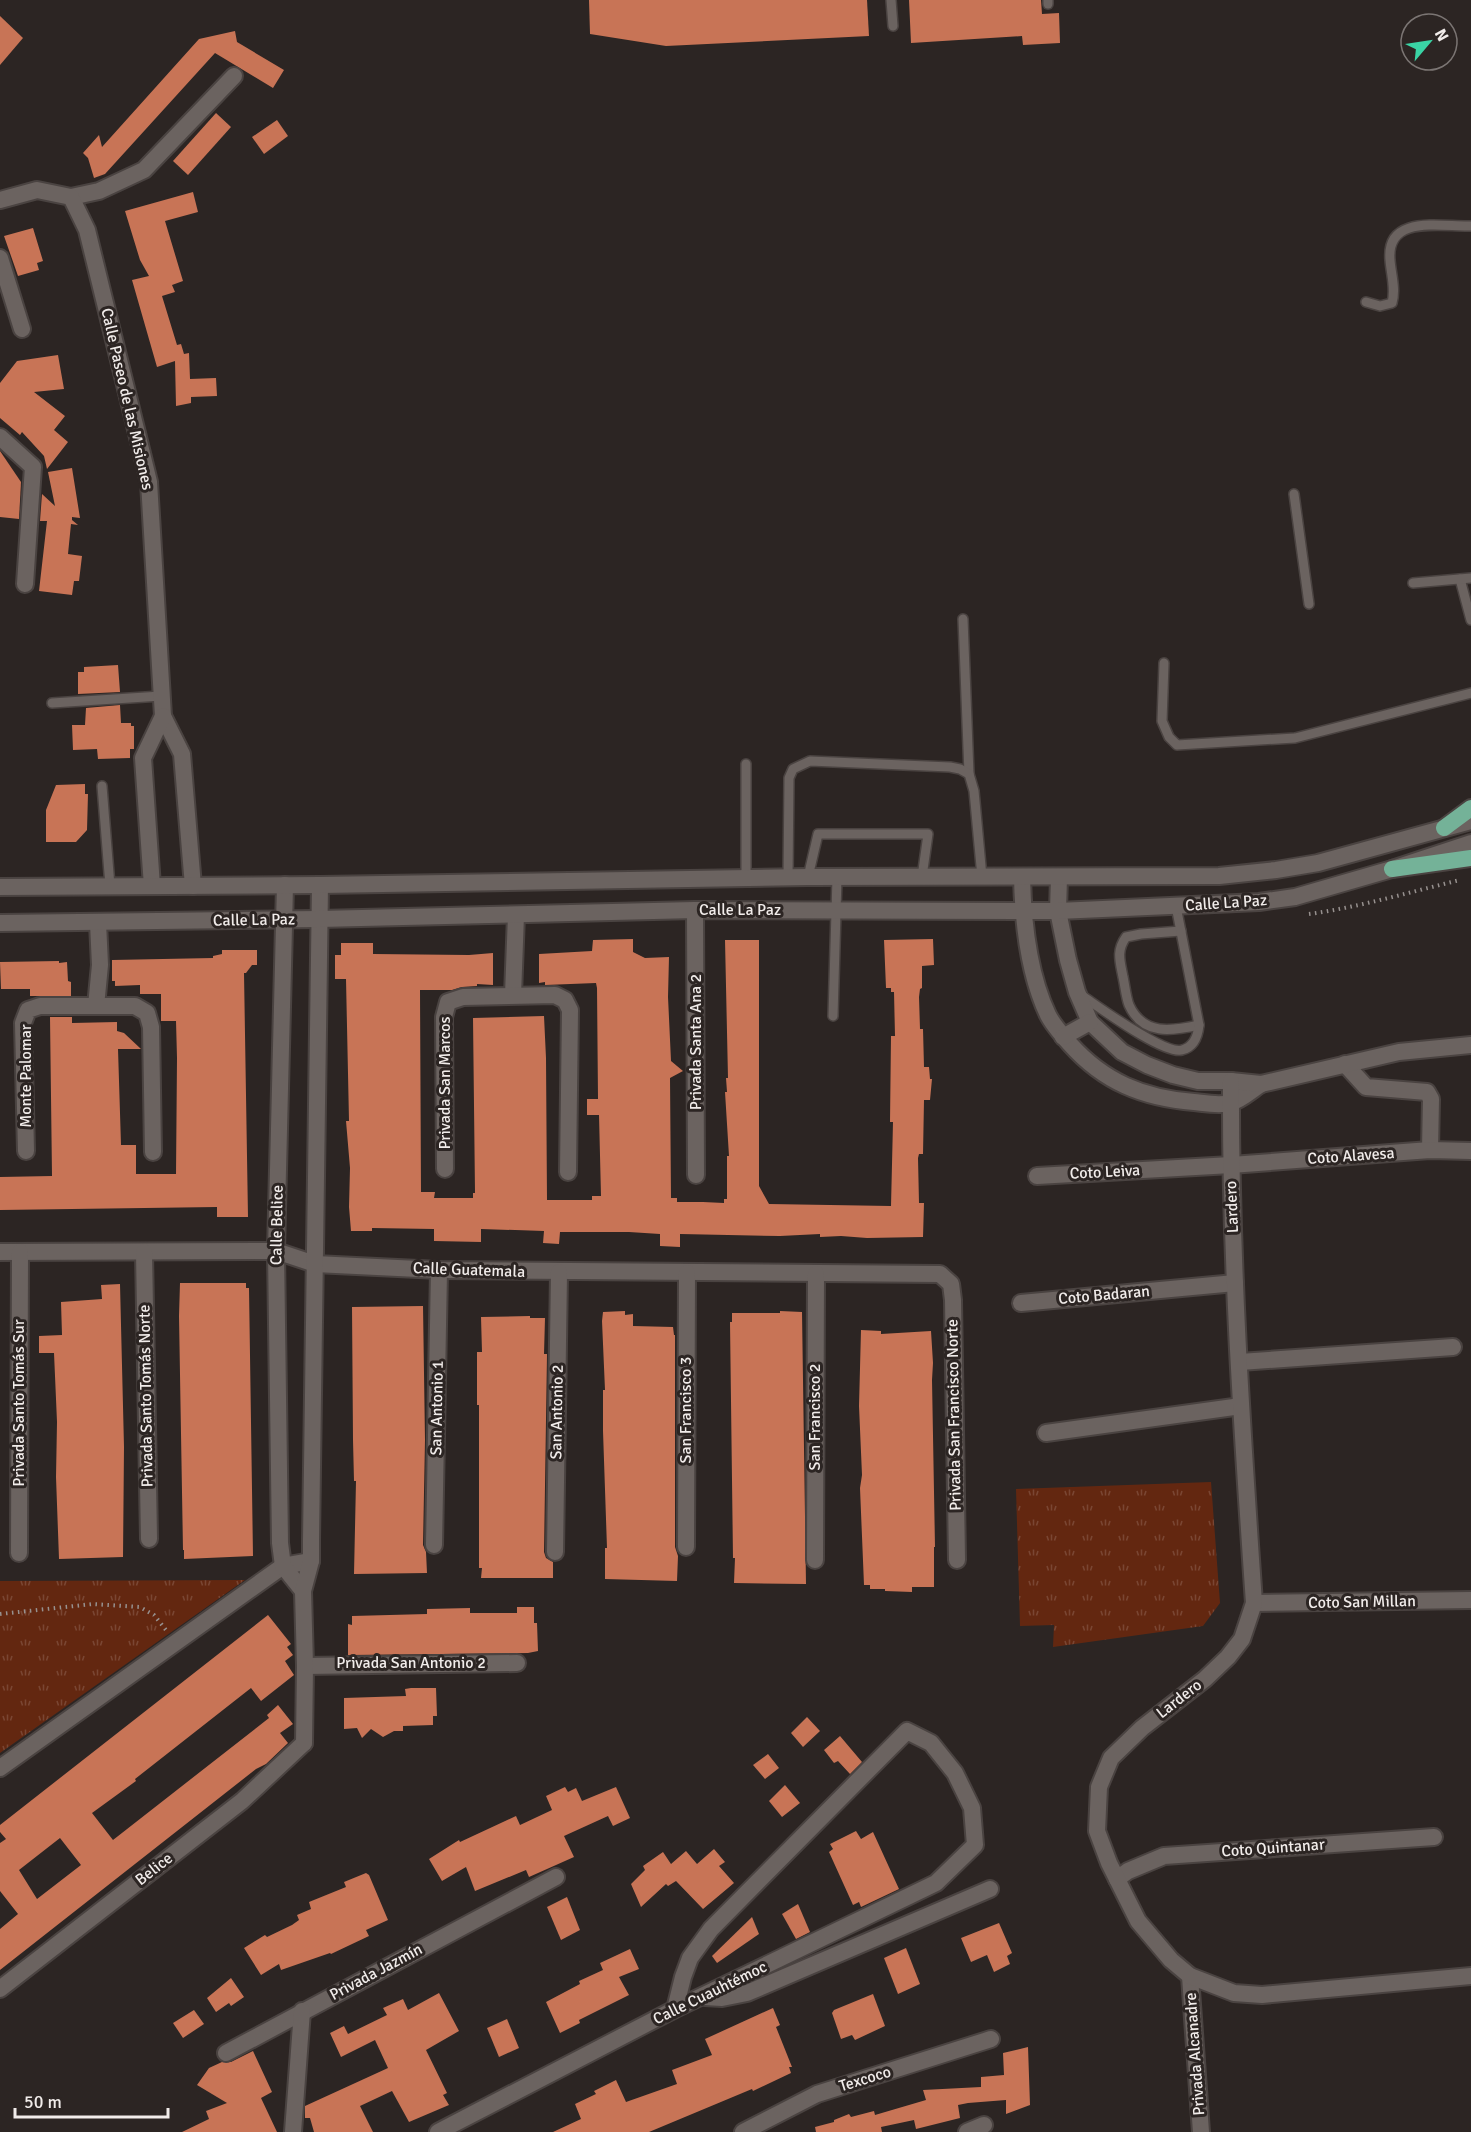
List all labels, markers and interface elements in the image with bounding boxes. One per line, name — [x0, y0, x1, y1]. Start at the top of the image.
north arrow — [1399, 12, 1459, 72]
text: N — [1430, 25, 1453, 45]
street label: Calle Paseo de las Misiones — [96, 306, 158, 492]
street label: Calle La Paz — [1184, 890, 1268, 916]
street label: Calle La Paz — [699, 900, 781, 920]
street label: Calle La Paz — [213, 909, 295, 931]
street label: Privada Santa Ana 2 — [686, 974, 706, 1110]
street label: Privada San Marcos — [435, 1016, 455, 1150]
street label: Monte Palomar — [16, 1024, 36, 1128]
street label: Coto Alavesa — [1307, 1143, 1395, 1169]
street label: Coto Leiva — [1069, 1160, 1141, 1184]
street label: Lardero — [1221, 1180, 1243, 1234]
street label: Calle Belice — [266, 1185, 288, 1265]
street label: Calle Guatemala — [412, 1258, 526, 1282]
street label: Coto Badaran — [1057, 1281, 1151, 1309]
street label: Privada Santo Tomás Norte — [134, 1304, 158, 1488]
street label: Privada Santo Tomás Sur — [9, 1319, 29, 1487]
street label: Privada San Francisco Norte — [942, 1319, 966, 1511]
street label: San Francisco 3 — [676, 1357, 696, 1463]
street label: San Antonio 1 — [426, 1360, 448, 1456]
street label: San Antonio 2 — [546, 1364, 568, 1460]
street label: San Francisco 2 — [805, 1364, 825, 1470]
street label: Coto San Millan — [1308, 1591, 1416, 1613]
street label: Privada San Antonio 2 — [336, 1653, 486, 1673]
street label: Lardero — [1152, 1675, 1206, 1723]
street label: Coto Quintanar — [1221, 1834, 1325, 1862]
street label: Belice — [131, 1848, 177, 1890]
street label: Privada Jazmín — [326, 1939, 426, 2005]
street label: Calle Cuauhtémoc — [650, 1957, 770, 2029]
street label: Privada Alcanadre — [1181, 1992, 1209, 2116]
street label: Texcoco — [837, 2062, 893, 2096]
scale bar — [15, 2081, 168, 2119]
text: 50 m — [24, 2091, 62, 2113]

